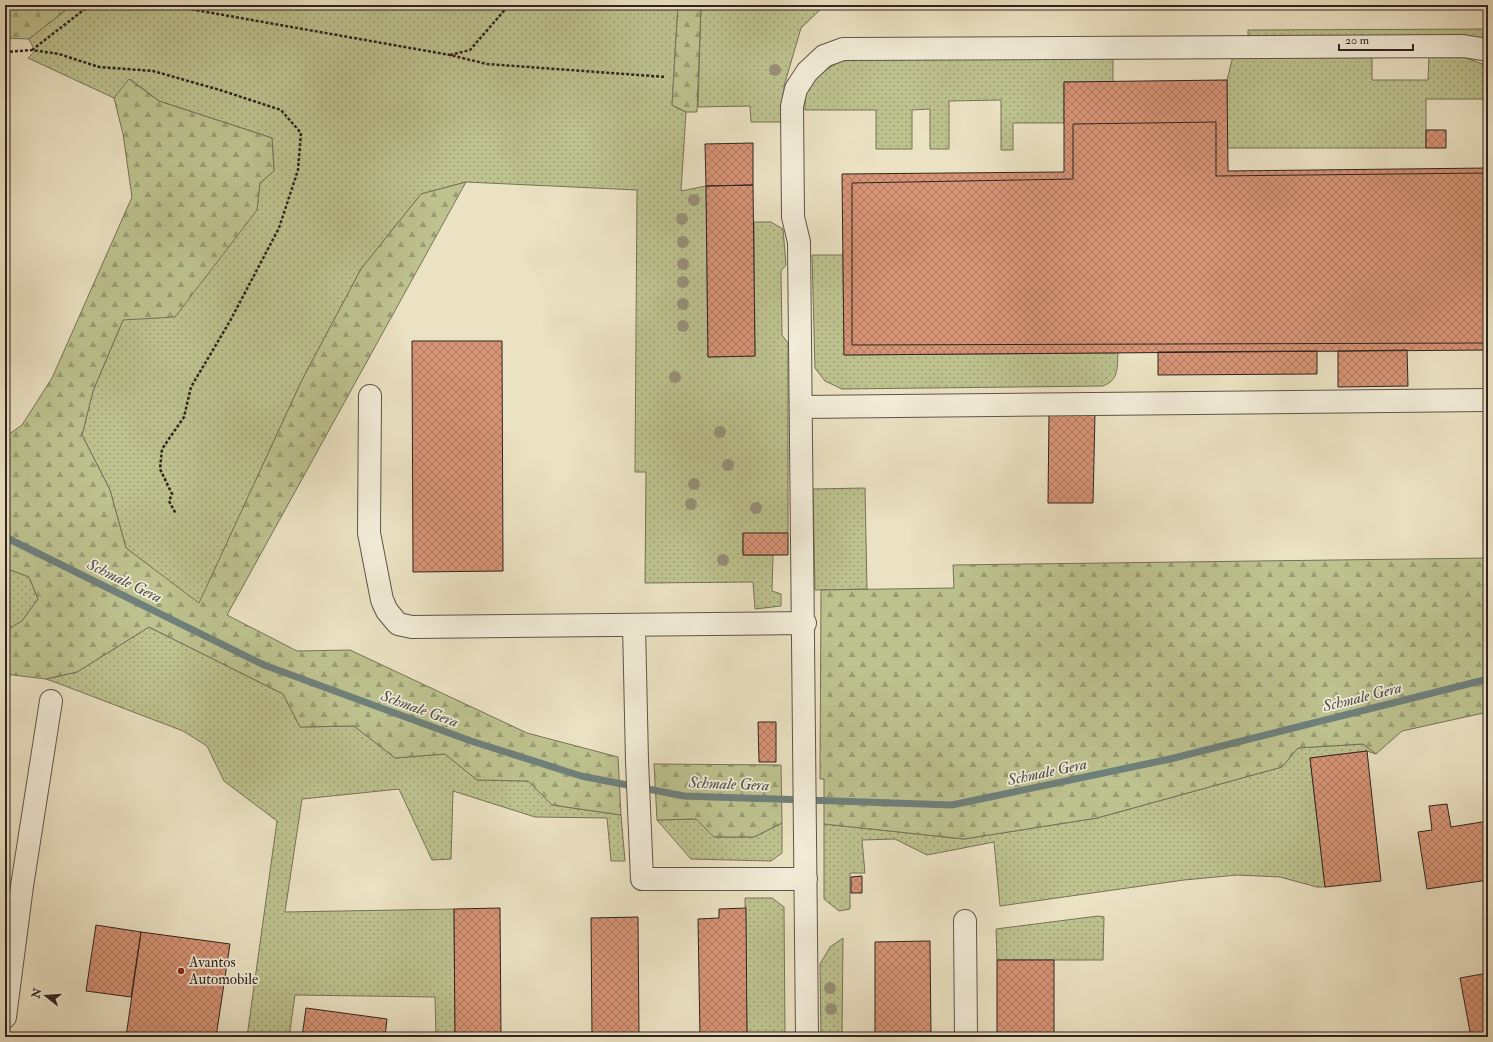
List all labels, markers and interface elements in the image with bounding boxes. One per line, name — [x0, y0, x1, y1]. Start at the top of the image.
scale bar — [1339, 26, 1413, 52]
text: 20 m — [1345, 33, 1370, 48]
water label: Schmale Gera — [83, 554, 165, 608]
water label: Schmale Gera — [1320, 677, 1404, 717]
water label: Schmale Gera — [377, 685, 461, 732]
water label: Schmale Gera — [1005, 754, 1089, 790]
water label: Schmale Gera — [687, 773, 770, 795]
place label: Avantos Automobile — [188, 953, 258, 989]
marker: Avantos Automobile — [176, 966, 186, 976]
north arrow — [26, 976, 66, 1016]
text: N — [29, 986, 45, 1001]

